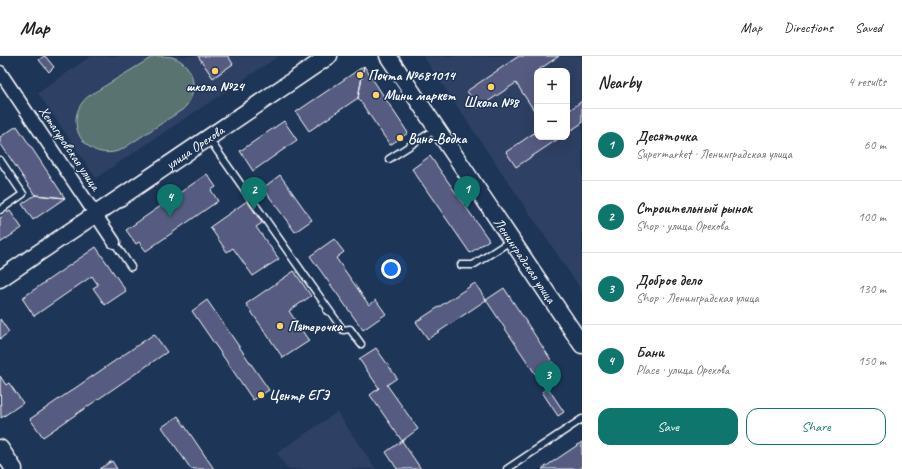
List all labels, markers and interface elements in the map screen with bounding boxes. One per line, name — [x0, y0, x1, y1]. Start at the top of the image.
text: Map — [20, 16, 50, 40]
text: Map — [741, 19, 762, 36]
text: Directions — [784, 19, 833, 36]
text: Saved — [855, 19, 882, 36]
marker: школа №24 — [210, 66, 220, 76]
place label: Почта №681014 — [368, 67, 456, 84]
map controls — [534, 68, 570, 140]
button: + — [534, 68, 570, 104]
marker: Почта №681014 — [355, 70, 365, 80]
text: Nearby — [598, 72, 641, 93]
text: 4 results — [848, 74, 886, 90]
place label: школа №24 — [186, 78, 246, 95]
marker: Школа №8 — [486, 82, 496, 92]
place label: Мини маркет — [384, 87, 457, 104]
marker: Мини маркет — [371, 90, 381, 100]
place label: Школа №8 — [464, 94, 520, 111]
street label: Хетагуровская улица — [35, 103, 105, 195]
button: − — [534, 104, 570, 140]
street label: улица Орехова — [162, 121, 228, 174]
text: Десяточка — [636, 127, 697, 146]
place label: Вино-Водка — [408, 130, 467, 147]
marker: Вино-Водка — [395, 133, 405, 143]
text: 1 — [608, 137, 614, 153]
text: 60 m — [864, 137, 886, 153]
text: Supermarket · Ленинградская улица — [636, 146, 792, 162]
pin: 1 — [454, 176, 480, 209]
pin: 2 — [241, 177, 267, 210]
pin: 4 — [157, 184, 183, 217]
text: Строительный рынок — [636, 199, 752, 218]
text: 2 — [608, 209, 614, 225]
text: 100 m — [858, 209, 886, 225]
street label: Ленинградская улица — [490, 215, 560, 308]
text: Shop · улица Орехова — [636, 218, 729, 234]
your location — [381, 259, 401, 279]
text: Доброе дело — [636, 271, 702, 290]
text: 3 — [608, 281, 614, 297]
text: 130 m — [858, 281, 886, 297]
text: Shop · Ленинградская улица — [636, 290, 759, 306]
place label: Пятерочка — [288, 318, 344, 335]
marker: Пятерочка — [275, 321, 285, 331]
text: Бани — [636, 343, 664, 362]
text: 4 — [608, 353, 614, 369]
text: 150 m — [858, 353, 886, 369]
pin: 3 — [535, 362, 561, 395]
text: Place · улица Орехова — [636, 362, 729, 378]
place label: Центр ЕГЭ — [269, 387, 331, 404]
marker: Центр ЕГЭ — [256, 390, 266, 400]
button: Save — [598, 408, 738, 445]
button: Share — [746, 408, 886, 445]

